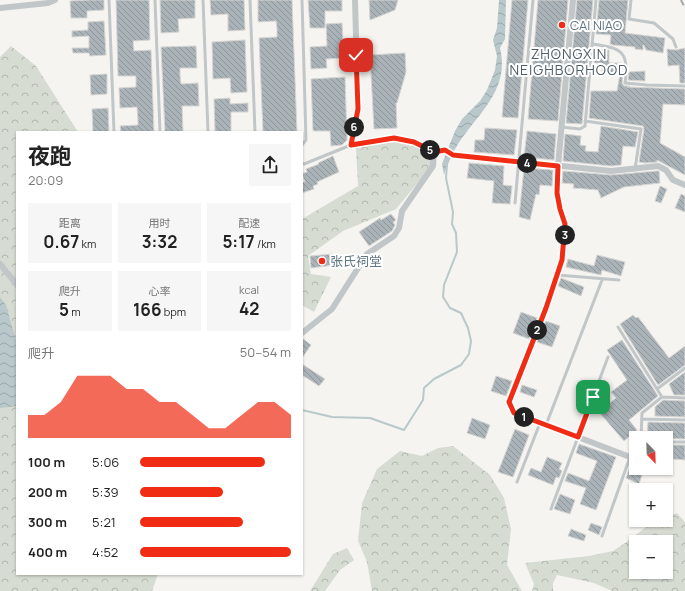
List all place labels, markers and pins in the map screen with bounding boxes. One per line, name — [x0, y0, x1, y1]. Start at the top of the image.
place label: CAI NIAO — [570, 16, 623, 34]
marker: CAI NIAO — [557, 20, 567, 30]
pin — [339, 38, 373, 72]
pin: 6 — [344, 117, 364, 137]
pin: 5 — [420, 140, 440, 160]
pin: 4 — [517, 153, 537, 173]
pin: 3 — [555, 225, 575, 245]
place label: 张氏祠堂 — [330, 252, 382, 270]
marker: 张氏祠堂 — [317, 256, 327, 266]
pin: 2 — [527, 320, 547, 340]
pin — [576, 380, 610, 414]
pin: 1 — [514, 407, 534, 427]

